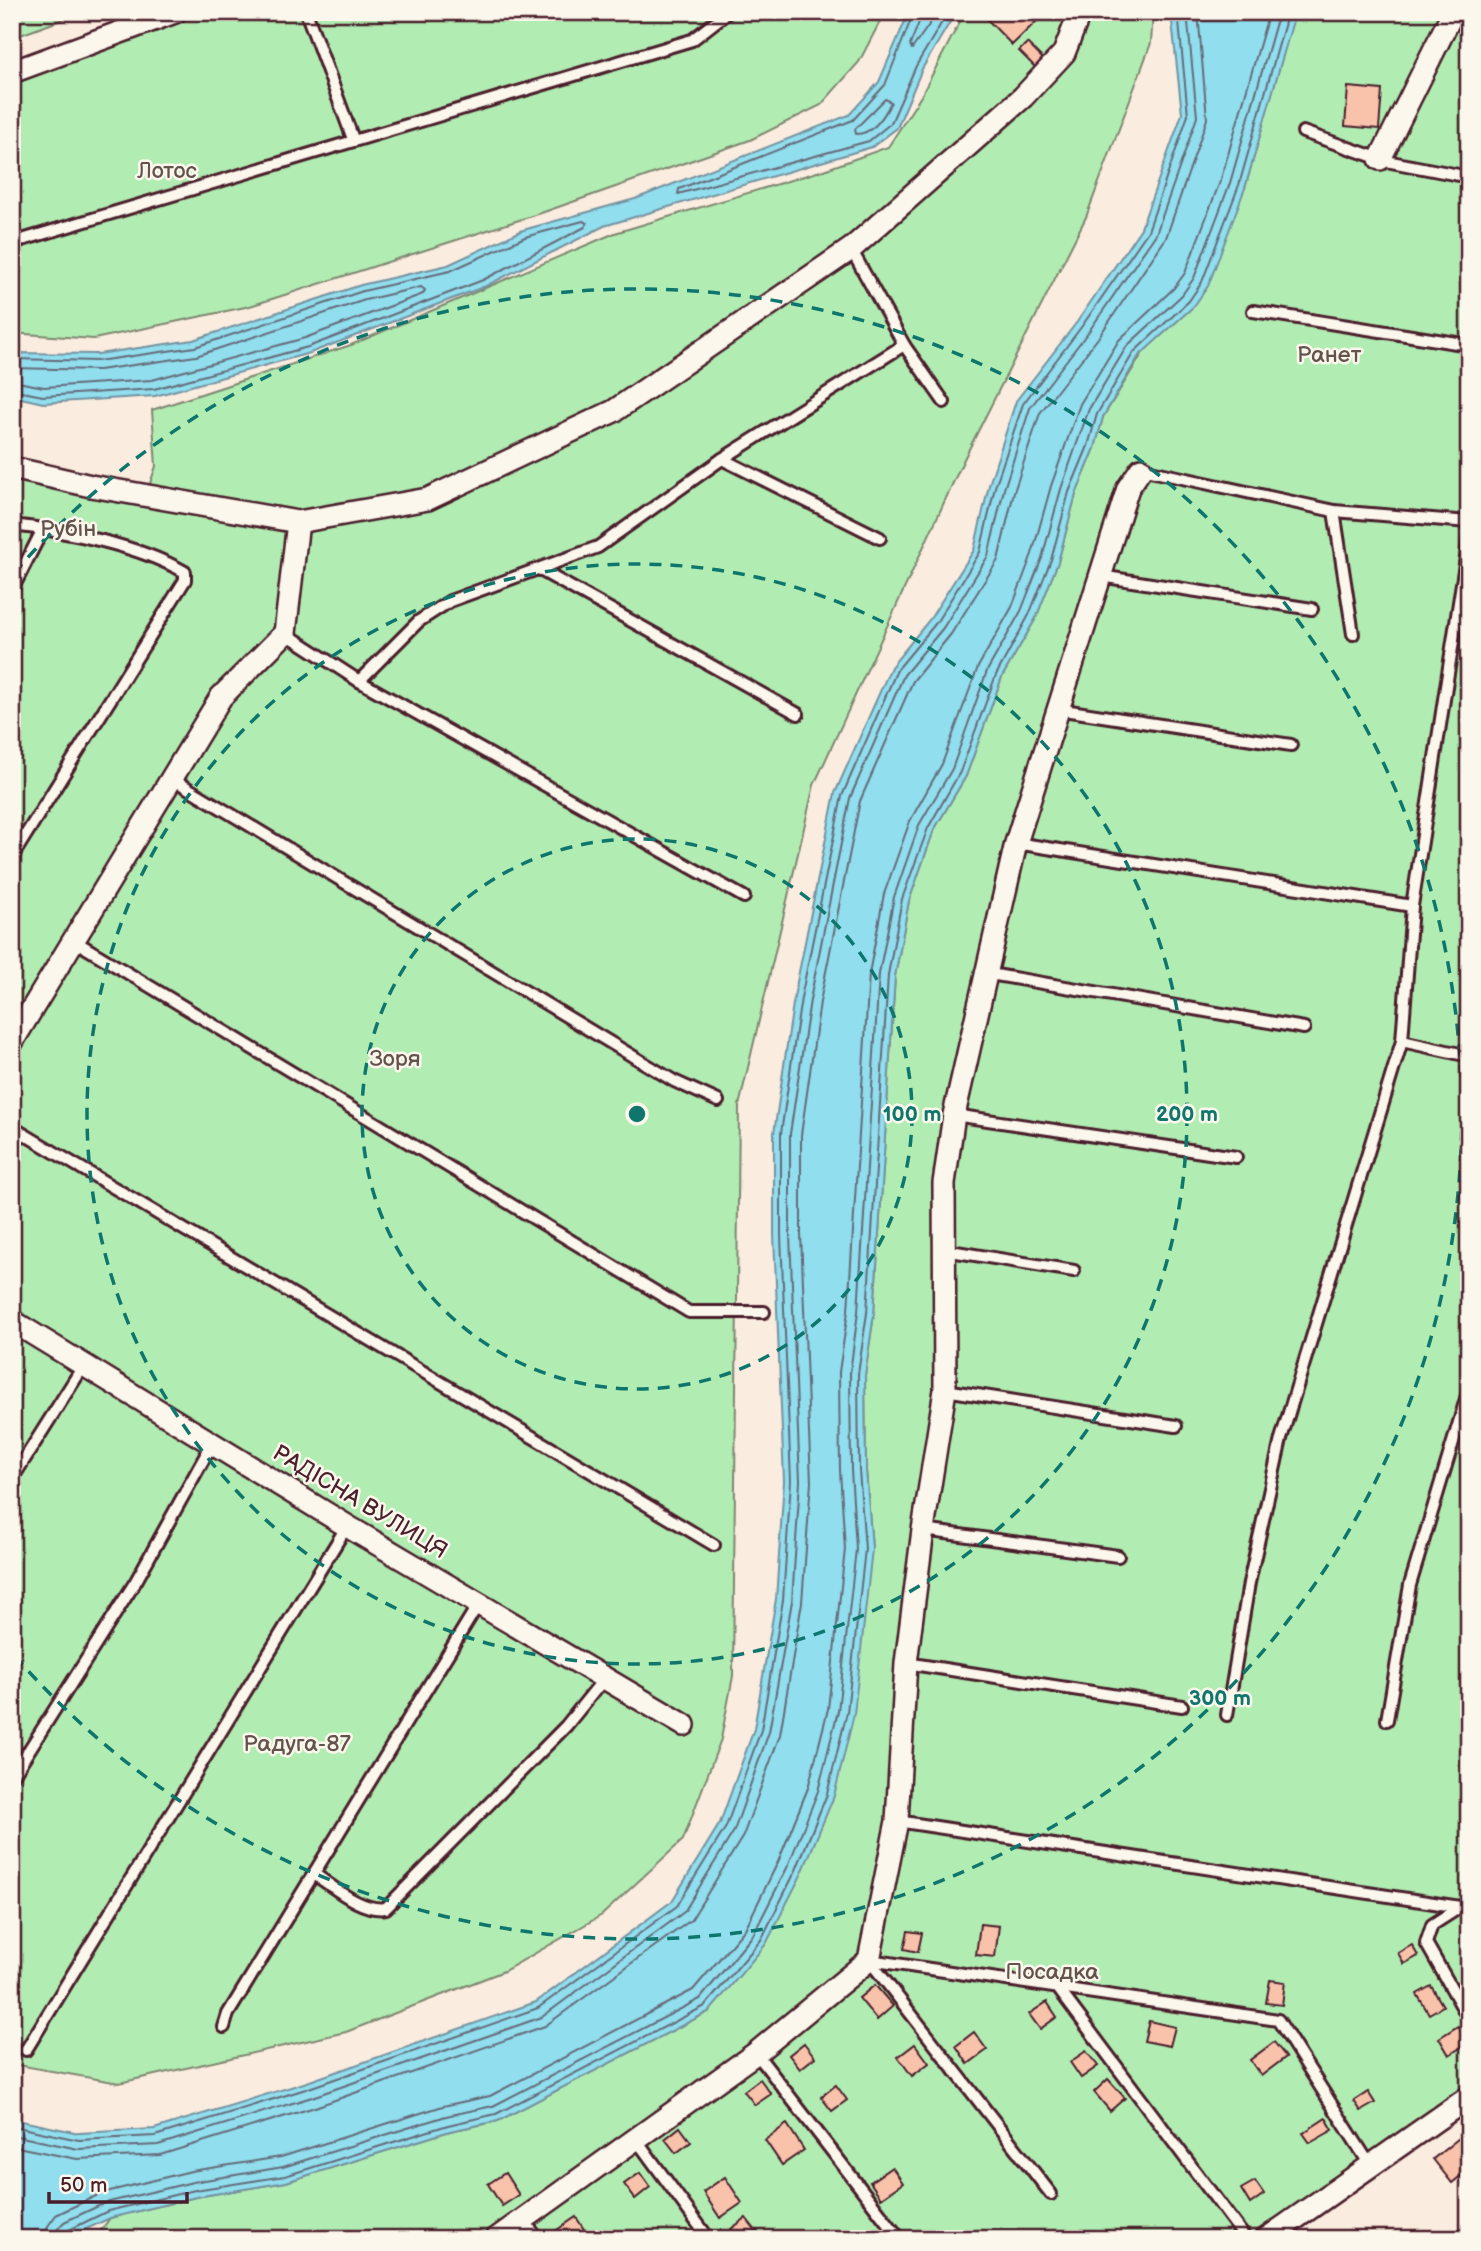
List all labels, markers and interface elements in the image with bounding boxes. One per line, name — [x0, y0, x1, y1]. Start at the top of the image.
park label: Лотос — [136, 157, 197, 185]
park label: Ранет — [1297, 341, 1362, 369]
park label: Рубін — [40, 515, 96, 543]
park label: Зоря — [369, 1045, 421, 1073]
centre of rings — [625, 1102, 649, 1126]
text: 100 m — [883, 1102, 941, 1127]
text: 200 m — [1156, 1102, 1218, 1127]
street label: РАДІСНА ВУЛИЦЯ — [268, 1439, 452, 1565]
text: 300 m — [1189, 1686, 1251, 1711]
park label: Радуга-87 — [243, 1730, 352, 1758]
park label: Посадка — [1005, 1958, 1099, 1986]
scale bar — [49, 2160, 187, 2204]
text: 50 m — [60, 2173, 107, 2198]

